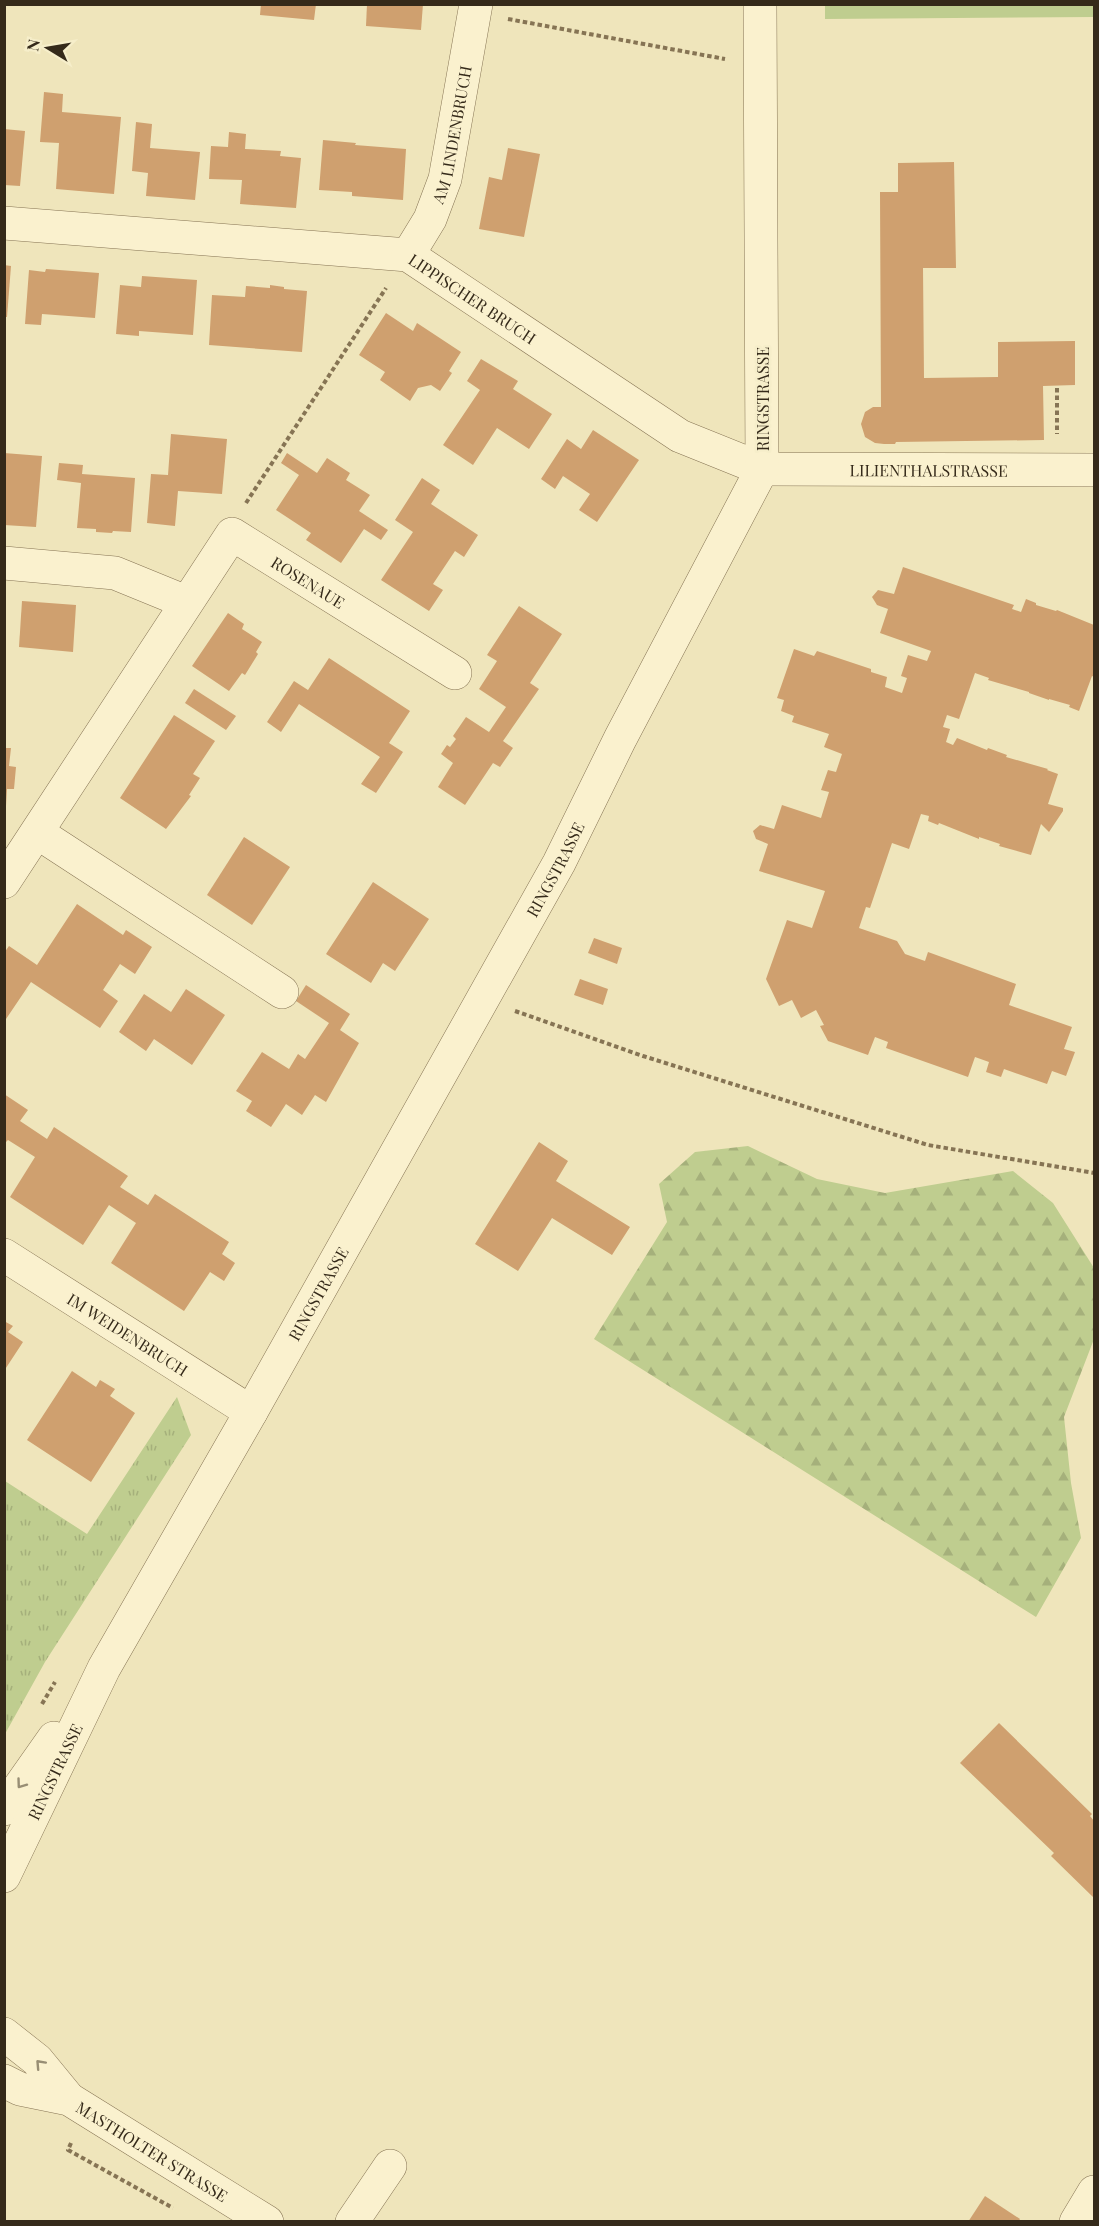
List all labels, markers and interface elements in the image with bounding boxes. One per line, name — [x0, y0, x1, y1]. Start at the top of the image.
north arrow — [18, 18, 78, 78]
text: N — [21, 37, 44, 53]
street label: AM LINDENBRUCH — [426, 64, 475, 207]
street label: LIPPISCHER BRUCH — [405, 248, 540, 348]
street label: RINGSTRASSE — [752, 347, 773, 451]
street label: LILIENTHALSTRASSE — [850, 459, 1008, 480]
street label: ROSENAUE — [268, 551, 349, 612]
street label: RINGSTRASSE — [521, 818, 588, 920]
street label: RINGSTRASSE — [283, 1243, 352, 1344]
street label: IM WEIDENBRUCH — [64, 1288, 192, 1380]
street label: RINGSTRASSE — [22, 1720, 86, 1823]
one-way arrow — [18, 1778, 29, 1789]
one-way arrow — [36, 2060, 47, 2071]
street label: MASTHOLTER STRASSE — [73, 2096, 232, 2206]

